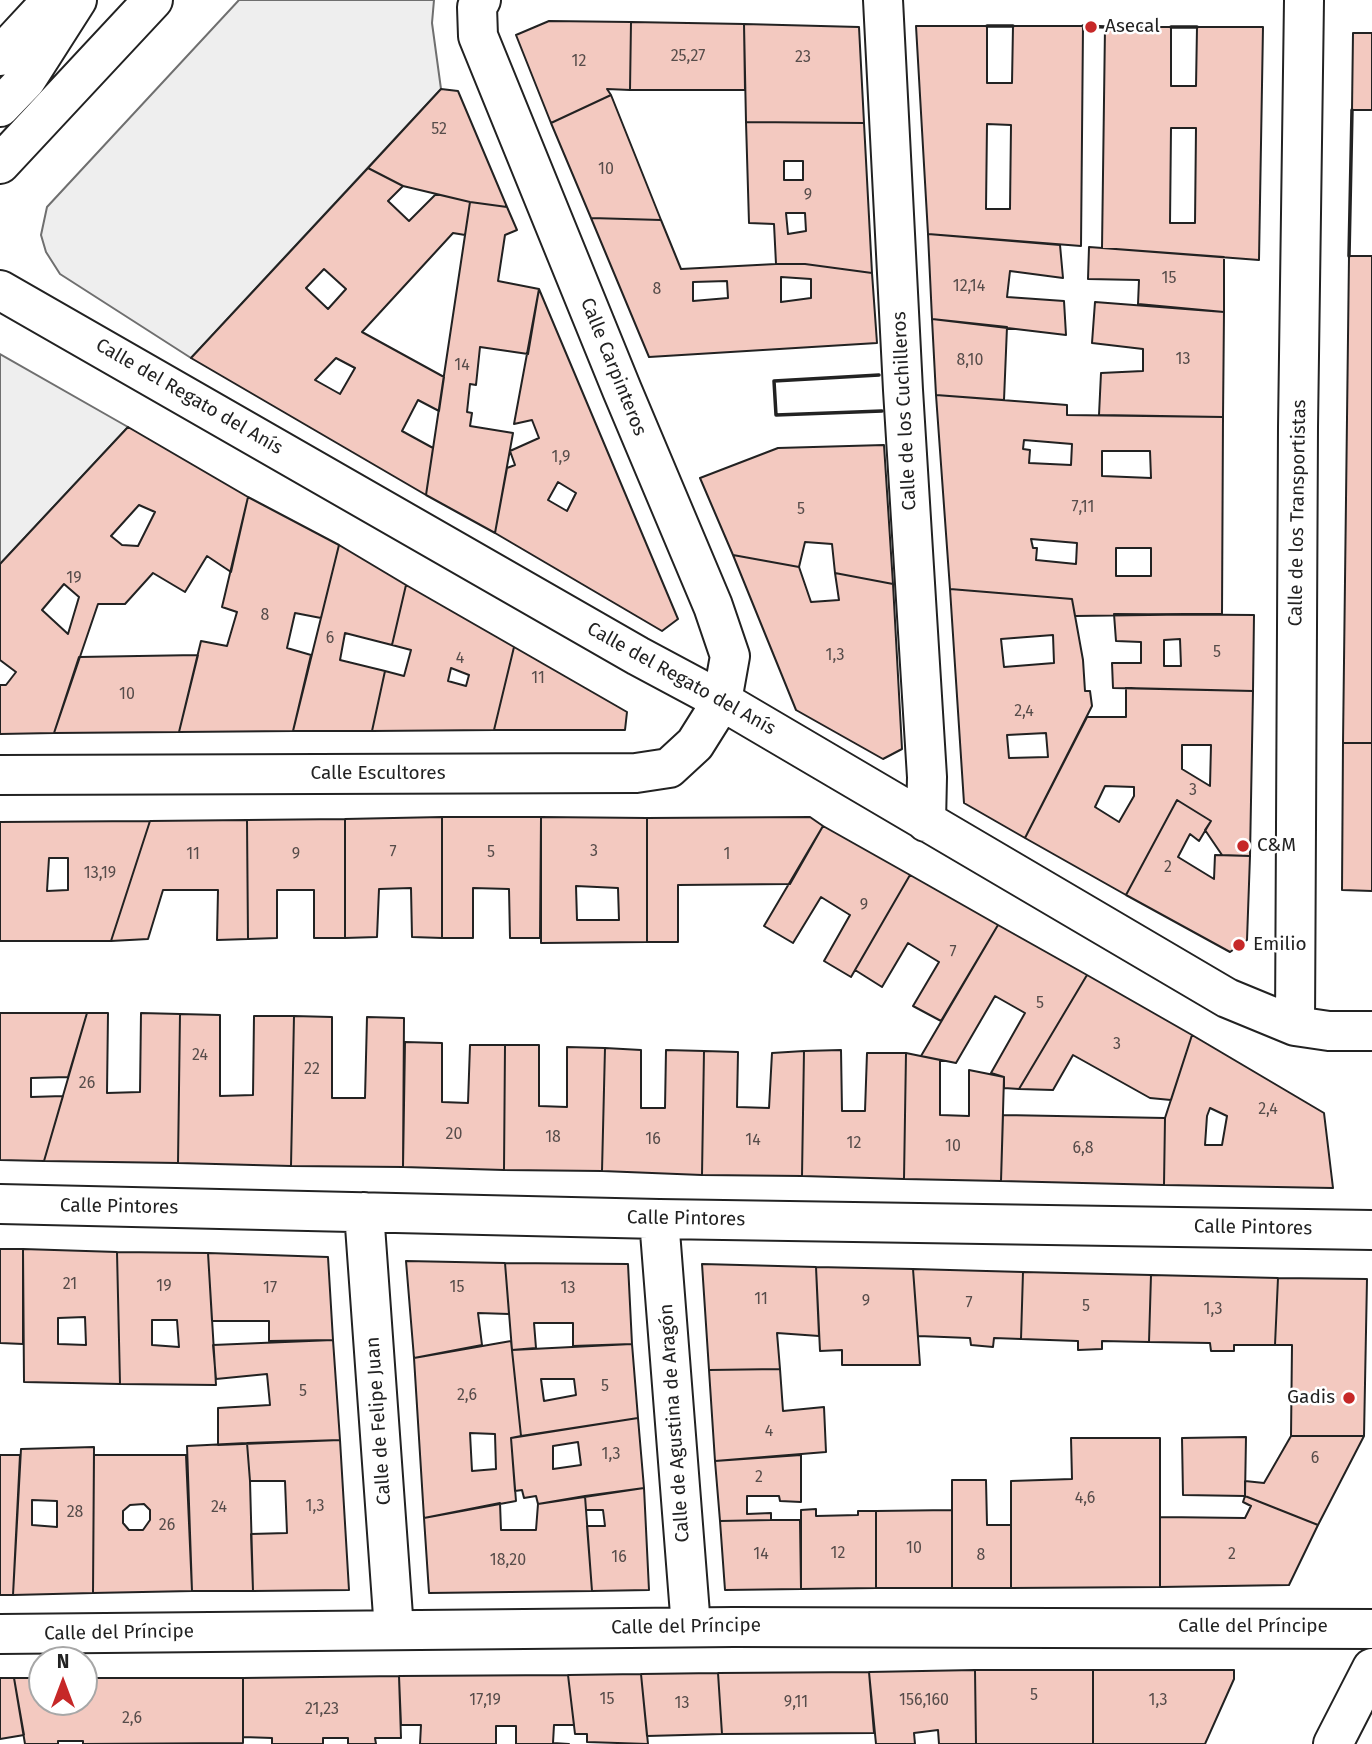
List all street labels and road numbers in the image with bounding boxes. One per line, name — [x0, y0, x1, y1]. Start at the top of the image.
street label: Calle Carpinteros — [575, 295, 651, 439]
street label: Calle de los Cuchilleros — [888, 311, 922, 511]
street label: Calle del Regato del Anís — [91, 334, 287, 460]
street label: Calle de los Transportistas — [1285, 399, 1311, 627]
street label: Calle del Regato del Anís — [583, 618, 779, 740]
street label: Calle Escultores — [310, 763, 446, 785]
street label: Calle Pintores — [60, 1195, 178, 1219]
street label: Calle Pintores — [627, 1207, 745, 1231]
street label: Calle Pintores — [1194, 1216, 1312, 1240]
street label: Calle de Agustina de Aragón — [655, 1303, 695, 1543]
street label: Calle de Felipe Juan — [362, 1336, 396, 1506]
street label: Calle del Príncipe — [611, 1614, 761, 1640]
street label: Calle del Príncipe — [1178, 1616, 1328, 1638]
street label: Calle del Príncipe — [44, 1620, 194, 1646]

